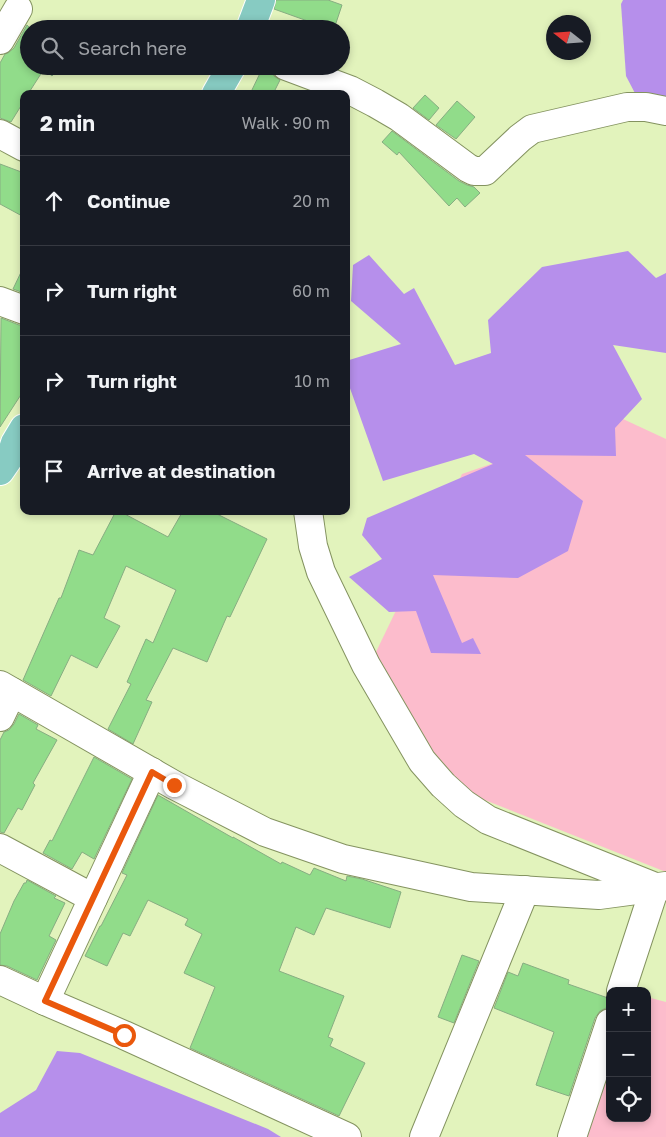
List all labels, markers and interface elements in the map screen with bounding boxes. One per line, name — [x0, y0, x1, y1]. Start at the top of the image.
north arrow — [546, 15, 591, 60]
search box — [20, 20, 350, 75]
icon: search — [38, 34, 66, 62]
text: Search here — [78, 36, 187, 59]
text: 2 min — [40, 110, 95, 136]
text: Walk · 90 m — [242, 113, 330, 133]
icon: ahead — [40, 187, 68, 215]
text: Continue — [87, 189, 170, 212]
text: 20 m — [293, 191, 330, 211]
icon: right — [40, 277, 68, 305]
text: Turn right — [87, 279, 177, 302]
text: 60 m — [292, 281, 330, 301]
icon: right — [40, 367, 68, 395]
text: Turn right — [87, 369, 177, 392]
text: 10 m — [294, 371, 330, 391]
icon: arrive — [40, 457, 68, 485]
text: Arrive at destination — [87, 459, 275, 482]
route end — [163, 774, 186, 797]
map controls — [606, 987, 651, 1122]
button: + — [606, 987, 651, 1032]
route start — [113, 1024, 136, 1047]
button: − — [606, 1032, 651, 1077]
button: locate — [606, 1077, 651, 1122]

